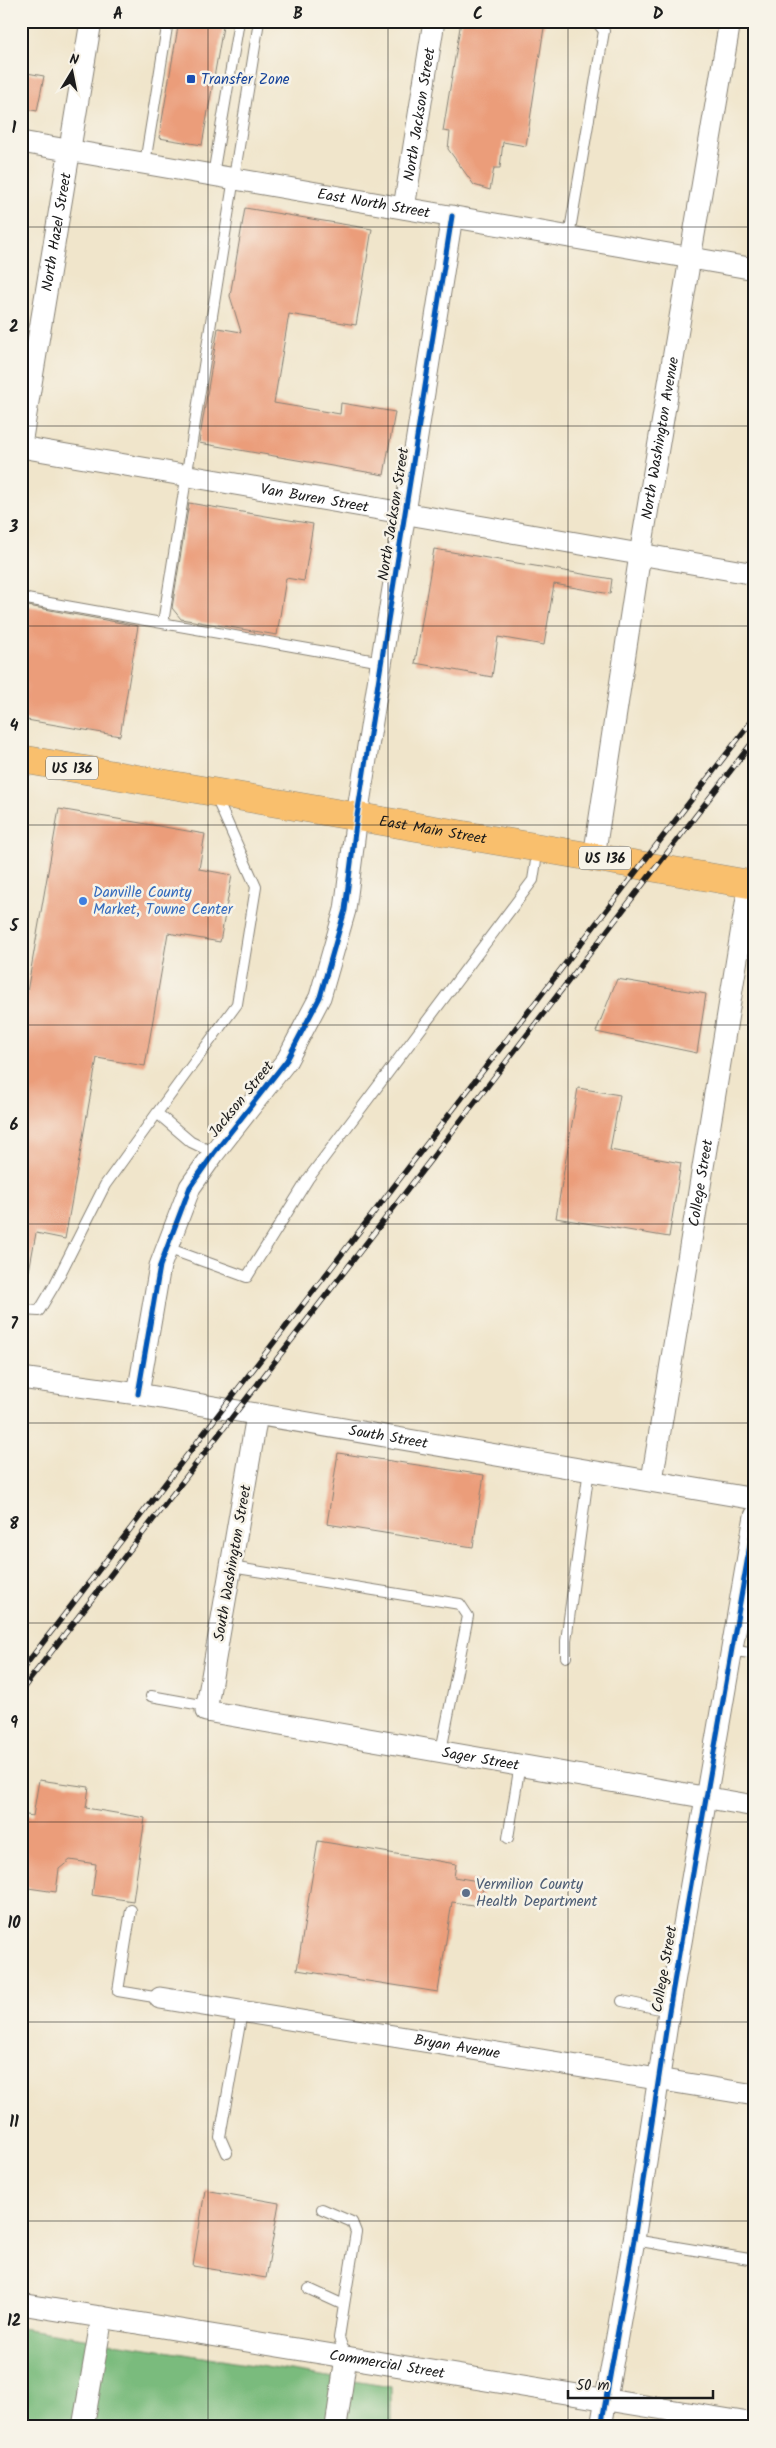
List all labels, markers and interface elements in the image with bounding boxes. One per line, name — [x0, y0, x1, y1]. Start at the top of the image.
text: A — [113, 2, 123, 27]
text: B — [293, 2, 303, 27]
text: C — [473, 2, 483, 27]
text: D — [653, 2, 664, 27]
street label: North Jackson Street — [398, 46, 443, 183]
north arrow — [48, 48, 98, 98]
text: N — [68, 49, 81, 72]
place label: Transfer Zone — [201, 68, 290, 92]
marker: Transfer Zone — [185, 73, 197, 85]
text: 1 — [12, 116, 17, 141]
street label: North Hazel Street — [35, 171, 79, 293]
street label: East North Street — [315, 182, 432, 226]
text: 2 — [9, 315, 19, 340]
street label: North Washington Avenue — [635, 355, 686, 521]
street label: North Jackson Street — [372, 446, 416, 583]
street label: Van Buren Street — [258, 478, 371, 520]
text: 3 — [9, 515, 19, 540]
text: 4 — [10, 714, 19, 739]
road number: US 136 — [46, 756, 98, 780]
street label: East Main Street — [377, 810, 489, 852]
road number: US 136 — [579, 846, 631, 870]
place label: Danville County Market, Towne Center — [93, 881, 234, 922]
marker: Danville County Market, Towne Center — [77, 895, 89, 907]
text: 5 — [9, 914, 20, 939]
street label: Jackson Street — [203, 1056, 280, 1143]
text: 6 — [10, 1113, 19, 1138]
street label: College Street — [682, 1138, 720, 1228]
text: 7 — [10, 1312, 18, 1337]
street label: South Street — [347, 1419, 430, 1456]
street label: South Washington Street — [207, 1483, 259, 1643]
text: 8 — [9, 1512, 19, 1537]
text: 9 — [10, 1711, 18, 1736]
street label: Sager Street — [440, 1741, 521, 1778]
place label: Vermilion County Health Department — [476, 1873, 597, 1914]
marker: Vermilion County Health Department — [460, 1887, 472, 1899]
text: 10 — [7, 1911, 21, 1936]
street label: College Street — [646, 1924, 684, 2014]
street label: Bryan Avenue — [412, 2029, 502, 2066]
text: 11 — [9, 2110, 19, 2135]
text: 12 — [7, 2309, 21, 2334]
street label: Commercial Street — [328, 2344, 447, 2386]
scale bar — [568, 2368, 714, 2400]
text: 50 m — [576, 2374, 610, 2398]

